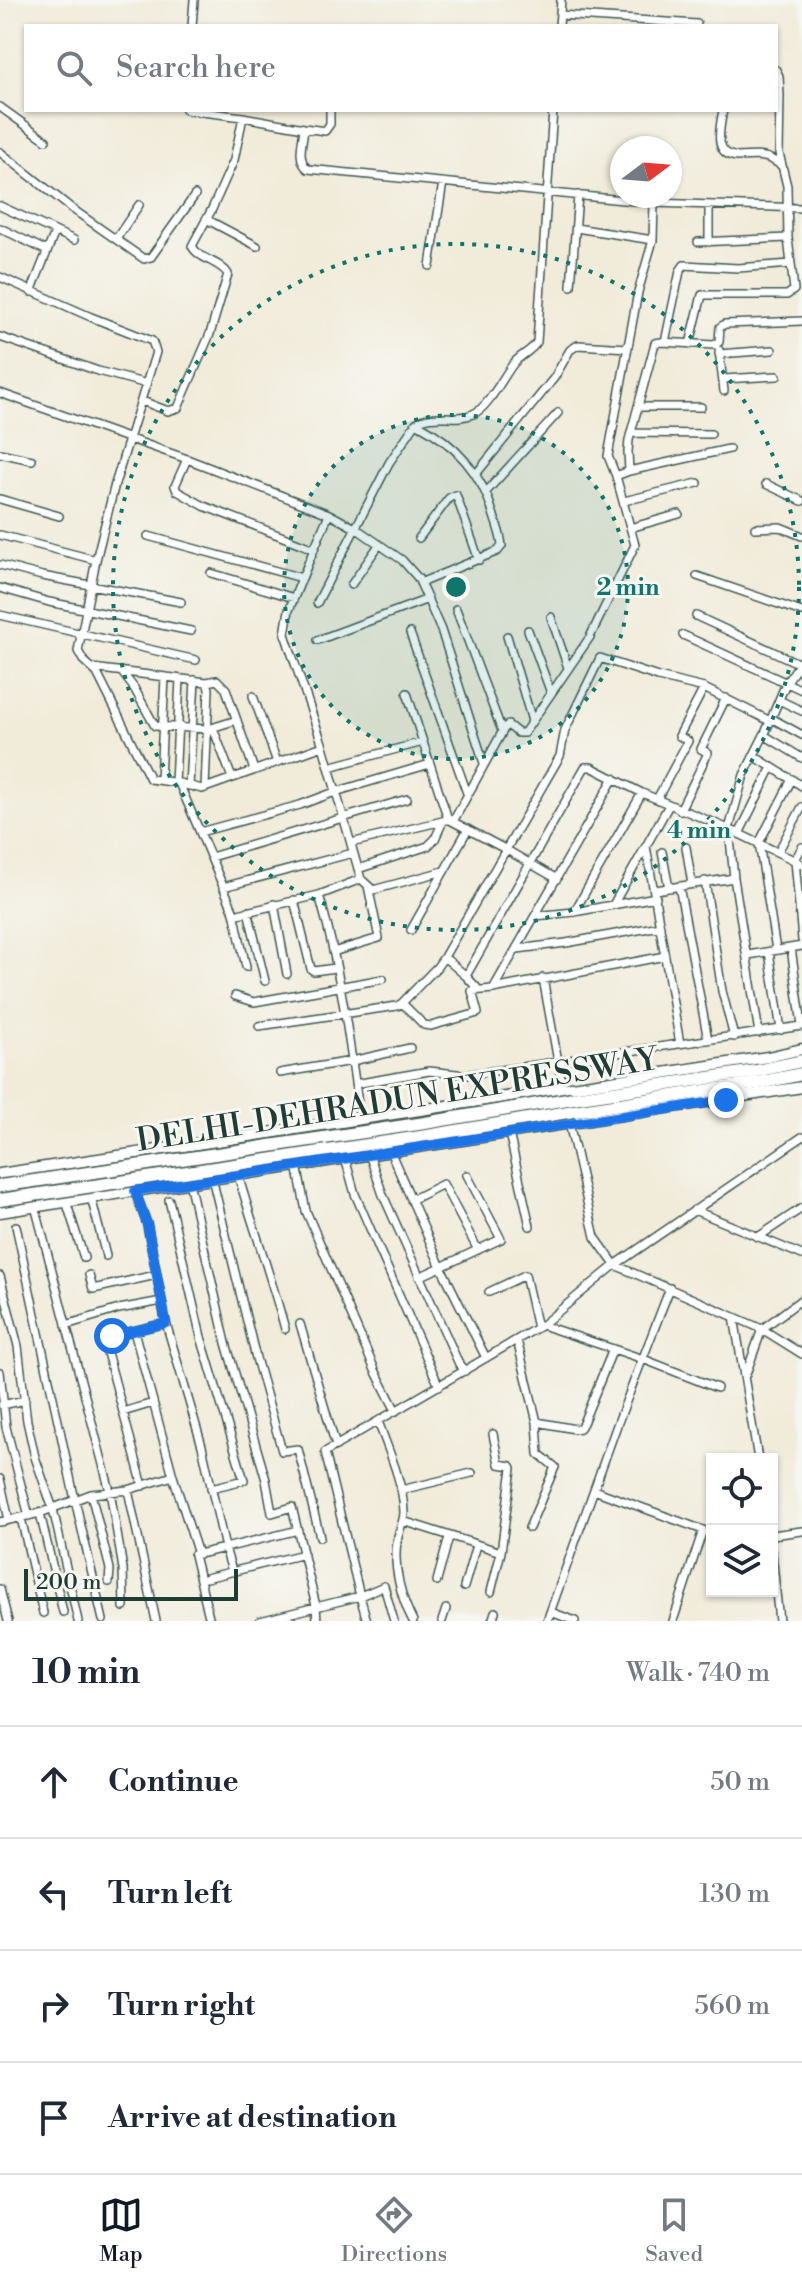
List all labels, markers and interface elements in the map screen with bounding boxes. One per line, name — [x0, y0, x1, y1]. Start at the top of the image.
search box — [24, 24, 778, 112]
icon: search — [52, 46, 96, 90]
text: Search here — [116, 49, 276, 87]
north arrow — [610, 136, 682, 208]
centre of rings — [442, 573, 470, 601]
text: 2 min — [596, 573, 660, 603]
text: 4 min — [667, 816, 731, 846]
street label: DELHI-DEHRADUN EXPRESSWAY — [134, 1039, 663, 1161]
route end — [708, 1082, 744, 1118]
route start — [94, 1318, 130, 1354]
map controls — [706, 1453, 778, 1597]
button: locate — [706, 1453, 778, 1525]
button: layers — [706, 1525, 778, 1597]
scale bar — [24, 1565, 238, 1601]
text: 200 m — [36, 1569, 102, 1596]
text: 10 min — [32, 1652, 140, 1694]
text: Walk · 740 m — [626, 1657, 770, 1689]
icon: ahead — [32, 1760, 76, 1804]
text: Continue — [108, 1763, 239, 1801]
text: 50 m — [710, 1766, 770, 1798]
icon: left — [32, 1872, 76, 1916]
text: Turn left — [108, 1875, 232, 1913]
text: 130 m — [699, 1878, 770, 1910]
icon: right — [32, 1984, 76, 2028]
text: Turn right — [108, 1987, 255, 2025]
text: 560 m — [695, 1990, 770, 2022]
icon: arrive — [32, 2096, 76, 2140]
text: Arrive at destination — [108, 2099, 397, 2137]
tab: Map — [99, 2193, 143, 2268]
tab: Directions — [341, 2193, 447, 2268]
tab: Saved — [645, 2193, 703, 2268]

